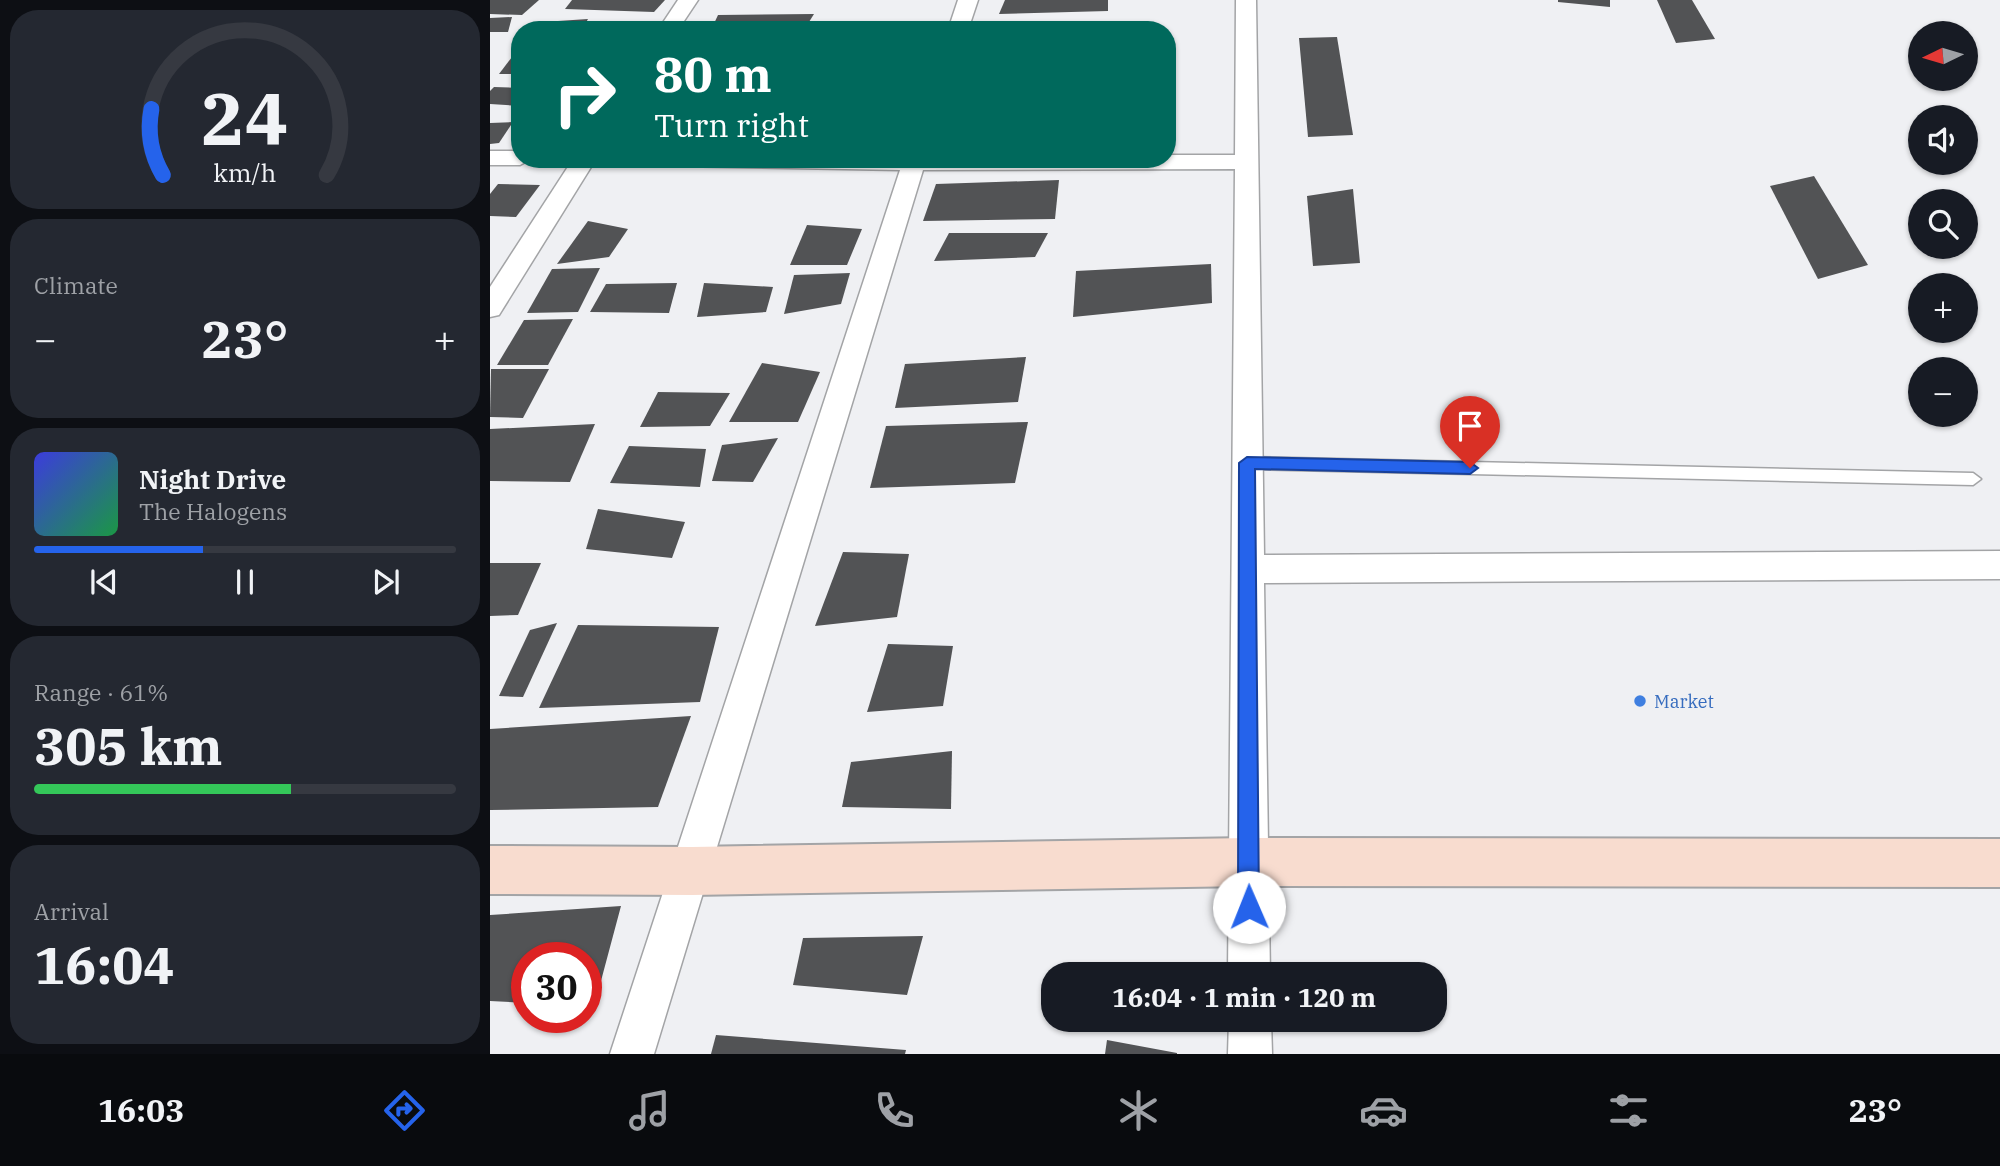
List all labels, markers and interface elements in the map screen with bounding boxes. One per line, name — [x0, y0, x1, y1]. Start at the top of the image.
north arrow — [1908, 21, 1978, 91]
map controls — [1908, 21, 1978, 427]
text: 80 m — [654, 42, 772, 105]
icon: right — [539, 49, 630, 140]
text: 24 — [201, 71, 289, 166]
text: Turn right — [654, 104, 809, 146]
button: sound — [1908, 105, 1978, 175]
text: km/h — [213, 156, 277, 189]
button: search — [1908, 189, 1978, 259]
text: Climate — [34, 270, 118, 300]
button: + — [1908, 273, 1978, 343]
text: 23° — [202, 305, 288, 372]
text: − — [34, 314, 57, 363]
text: + — [433, 314, 456, 363]
button: − — [1908, 357, 1978, 427]
pin — [1440, 396, 1500, 468]
icon: arrive — [1451, 407, 1489, 445]
text: Night Drive — [139, 462, 286, 496]
text: The Halogens — [139, 496, 287, 526]
icon: previous — [85, 563, 123, 601]
icon: pause — [226, 563, 264, 601]
icon: next — [367, 563, 405, 601]
text: Range · 61% — [34, 677, 168, 707]
place label: Market — [1654, 690, 1714, 713]
marker: Market — [1632, 693, 1648, 709]
text: 305 km — [34, 712, 223, 779]
position arrow — [1212, 870, 1286, 944]
text: Arrival — [34, 896, 109, 926]
text: 16:04 — [34, 931, 175, 998]
speed limit sign: 30 — [511, 942, 602, 1033]
text: 16:04 · 1 min · 120 m — [1112, 980, 1376, 1014]
icon: directions — [380, 1086, 429, 1135]
icon: music — [625, 1086, 674, 1135]
icon: phone — [870, 1086, 919, 1135]
icon: climate — [1114, 1086, 1163, 1135]
icon: car — [1359, 1086, 1408, 1135]
icon: filters — [1604, 1086, 1653, 1135]
text: 16:03 — [98, 1089, 184, 1131]
text: 23° — [1849, 1089, 1902, 1131]

